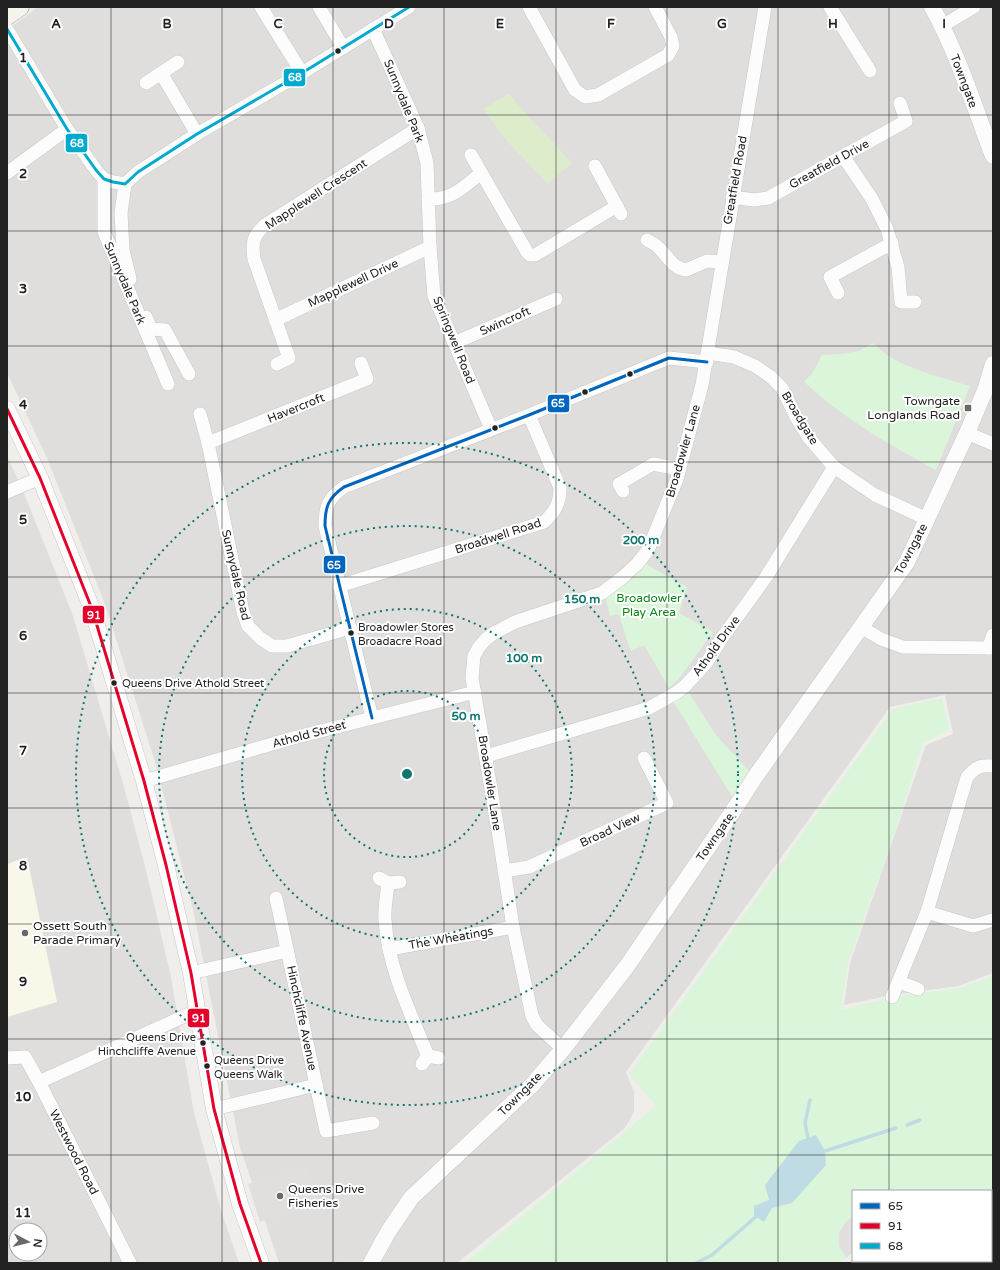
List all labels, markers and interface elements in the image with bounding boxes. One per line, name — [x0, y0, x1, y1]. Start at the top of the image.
text: A — [51, 16, 61, 32]
text: B — [162, 16, 172, 32]
text: C — [273, 16, 283, 32]
text: D — [384, 16, 394, 32]
text: E — [496, 16, 504, 32]
text: F — [607, 16, 615, 32]
text: G — [717, 16, 727, 32]
text: H — [828, 16, 838, 32]
text: I — [942, 16, 946, 32]
unlabelled marker — [333, 46, 343, 56]
text: 1 — [19, 50, 27, 66]
street label: Towngate — [947, 52, 981, 110]
street label: Sunnydale Park — [381, 57, 427, 145]
line badge: 68 — [283, 68, 306, 87]
text: 68 — [288, 71, 302, 84]
line badge: 68 — [65, 133, 88, 153]
street label: Greatfield Road — [720, 135, 750, 225]
street label: Greatfield Drive — [787, 136, 872, 192]
text: 68 — [70, 137, 84, 150]
street label: Mapplewell Crescent — [262, 156, 370, 232]
text: 2 — [19, 166, 27, 182]
street label: Sunnydale Park — [101, 240, 149, 327]
street label: Mapplewell Drive — [306, 256, 401, 310]
text: 3 — [19, 281, 27, 297]
street label: Springwell Road — [430, 294, 478, 386]
street label: Swincroft — [478, 303, 533, 338]
unlabelled marker — [625, 369, 635, 379]
unlabelled marker — [580, 387, 590, 397]
street label: Broadgate — [779, 389, 821, 447]
street label: Havercroft — [265, 390, 327, 426]
line badge: 65 — [547, 394, 570, 413]
place label: Towngate Longlands Road — [867, 394, 960, 422]
text: 4 — [19, 397, 28, 413]
text: 65 — [551, 397, 565, 410]
street label: Broadowler Lane — [663, 403, 703, 499]
marker: Towngate Longlands Road — [963, 403, 973, 413]
unlabelled marker — [490, 423, 500, 433]
text: 5 — [19, 512, 27, 528]
street label: Broadwell Road — [453, 515, 543, 557]
street label: Towngate — [892, 521, 930, 577]
street label: Sunnydale Road — [219, 528, 253, 622]
text: 200 m — [623, 533, 659, 547]
line badge: 65 — [323, 555, 346, 574]
text: 65 — [327, 559, 341, 572]
park label: Broadowler Play Area — [616, 591, 682, 619]
text: 150 m — [564, 592, 600, 606]
line badge: 91 — [82, 605, 105, 624]
text: 91 — [87, 609, 101, 622]
street label: Athold Drive — [689, 613, 743, 679]
place label: Broadowler Stores Broadacre Road — [358, 621, 454, 648]
text: 6 — [19, 628, 27, 644]
marker: Broadowler Stores Broadacre Road — [346, 628, 356, 638]
text: 100 m — [506, 651, 542, 665]
place label: Queens Drive Athold Street — [122, 677, 264, 690]
marker: Queens Drive Athold Street — [109, 678, 119, 688]
text: 50 m — [451, 709, 481, 723]
street label: Athold Street — [271, 717, 348, 751]
street label: Broadowler Lane — [476, 734, 504, 832]
text: 7 — [19, 743, 27, 759]
centre of rings — [400, 767, 414, 781]
street label: Broad View — [578, 810, 643, 850]
street label: Towngate — [693, 810, 737, 864]
text: 8 — [19, 858, 27, 874]
place label: Ossett South Parade Primary — [33, 919, 121, 947]
street label: The Wheatings — [408, 924, 495, 952]
marker: Ossett South Parade Primary — [20, 928, 30, 938]
street label: Hinchcliffe Avenue — [284, 964, 320, 1072]
text: 9 — [19, 974, 27, 990]
line badge: 91 — [187, 1008, 210, 1028]
text: 91 — [192, 1012, 206, 1025]
place label: Queens Drive Hinchcliffe Avenue — [98, 1031, 196, 1058]
marker: Queens Drive Hinchcliffe Avenue — [198, 1038, 208, 1048]
place label: Queens Drive Queens Walk — [214, 1054, 284, 1081]
marker: Queens Drive Queens Walk — [202, 1061, 212, 1071]
street label: Towngate — [495, 1069, 545, 1119]
text: 10 — [15, 1089, 31, 1105]
street label: Westwood Road — [47, 1107, 101, 1197]
place label: Queens Drive Fisheries — [288, 1182, 364, 1210]
legend — [852, 1190, 992, 1262]
marker: Queens Drive Fisheries — [275, 1191, 285, 1201]
text: 65 — [888, 1199, 903, 1213]
text: 11 — [15, 1205, 31, 1221]
text: 91 — [888, 1219, 903, 1233]
north arrow — [8, 1222, 48, 1262]
text: N — [30, 1238, 44, 1248]
text: 68 — [888, 1239, 903, 1253]

